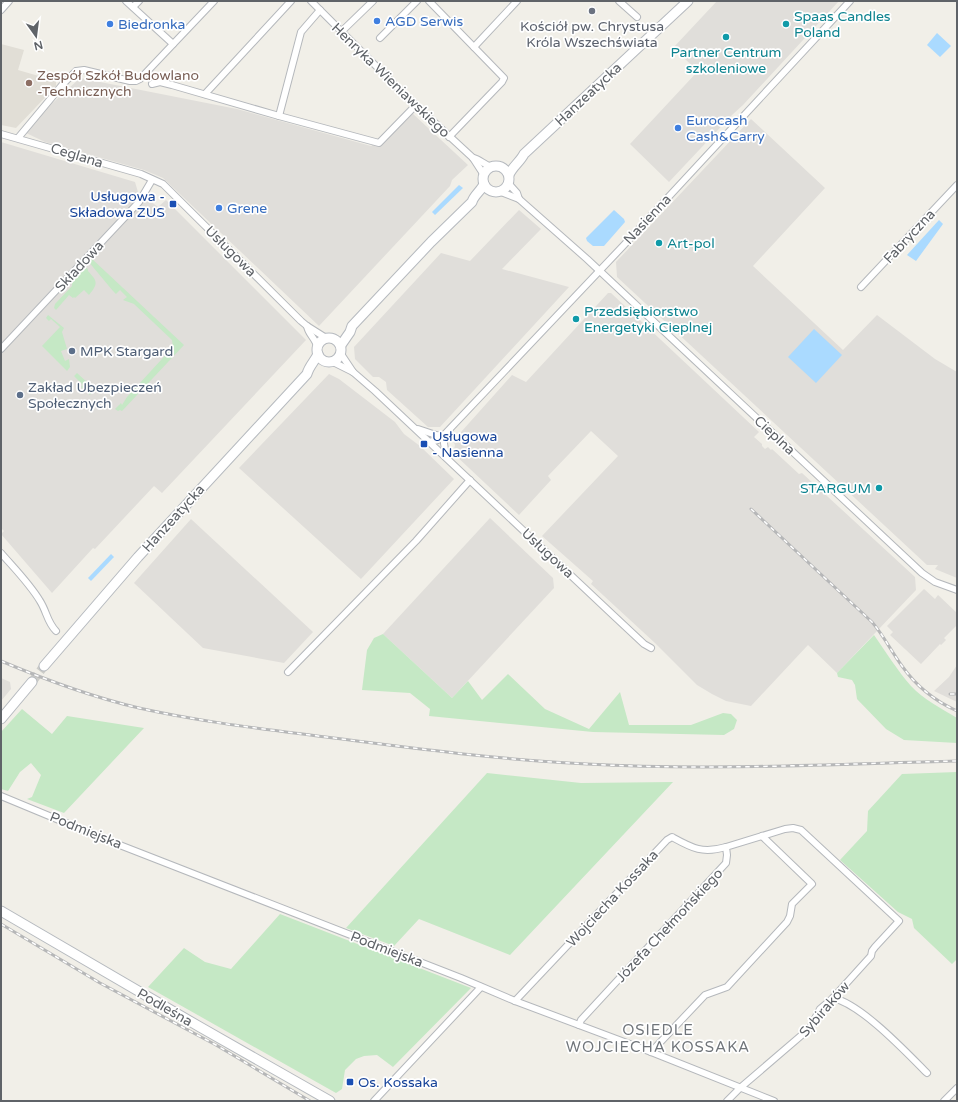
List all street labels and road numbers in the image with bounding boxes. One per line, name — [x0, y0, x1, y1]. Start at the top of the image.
street label: Henryka Wieniawskiego — [328, 19, 453, 141]
street label: Hanzeatycka — [551, 59, 625, 130]
street label: Ceglana — [49, 139, 105, 172]
street label: Nasienna — [620, 191, 675, 248]
street label: Fabryczna — [880, 206, 939, 267]
street label: Usługowa — [202, 222, 260, 280]
street label: Składowa — [51, 237, 107, 295]
street label: Cieplna — [751, 412, 799, 459]
street label: Hanzeatycka — [139, 481, 208, 556]
street label: Usługowa — [518, 525, 577, 582]
street label: Podmiejska — [47, 808, 124, 853]
street label: Wojciecha Kossaka — [563, 846, 662, 950]
street label: Józefa Chełmońskiego — [612, 865, 727, 986]
street label: Podmiejska — [348, 928, 426, 971]
street label: Sybiraków — [796, 978, 853, 1041]
street label: Podleśna — [134, 985, 195, 1030]

